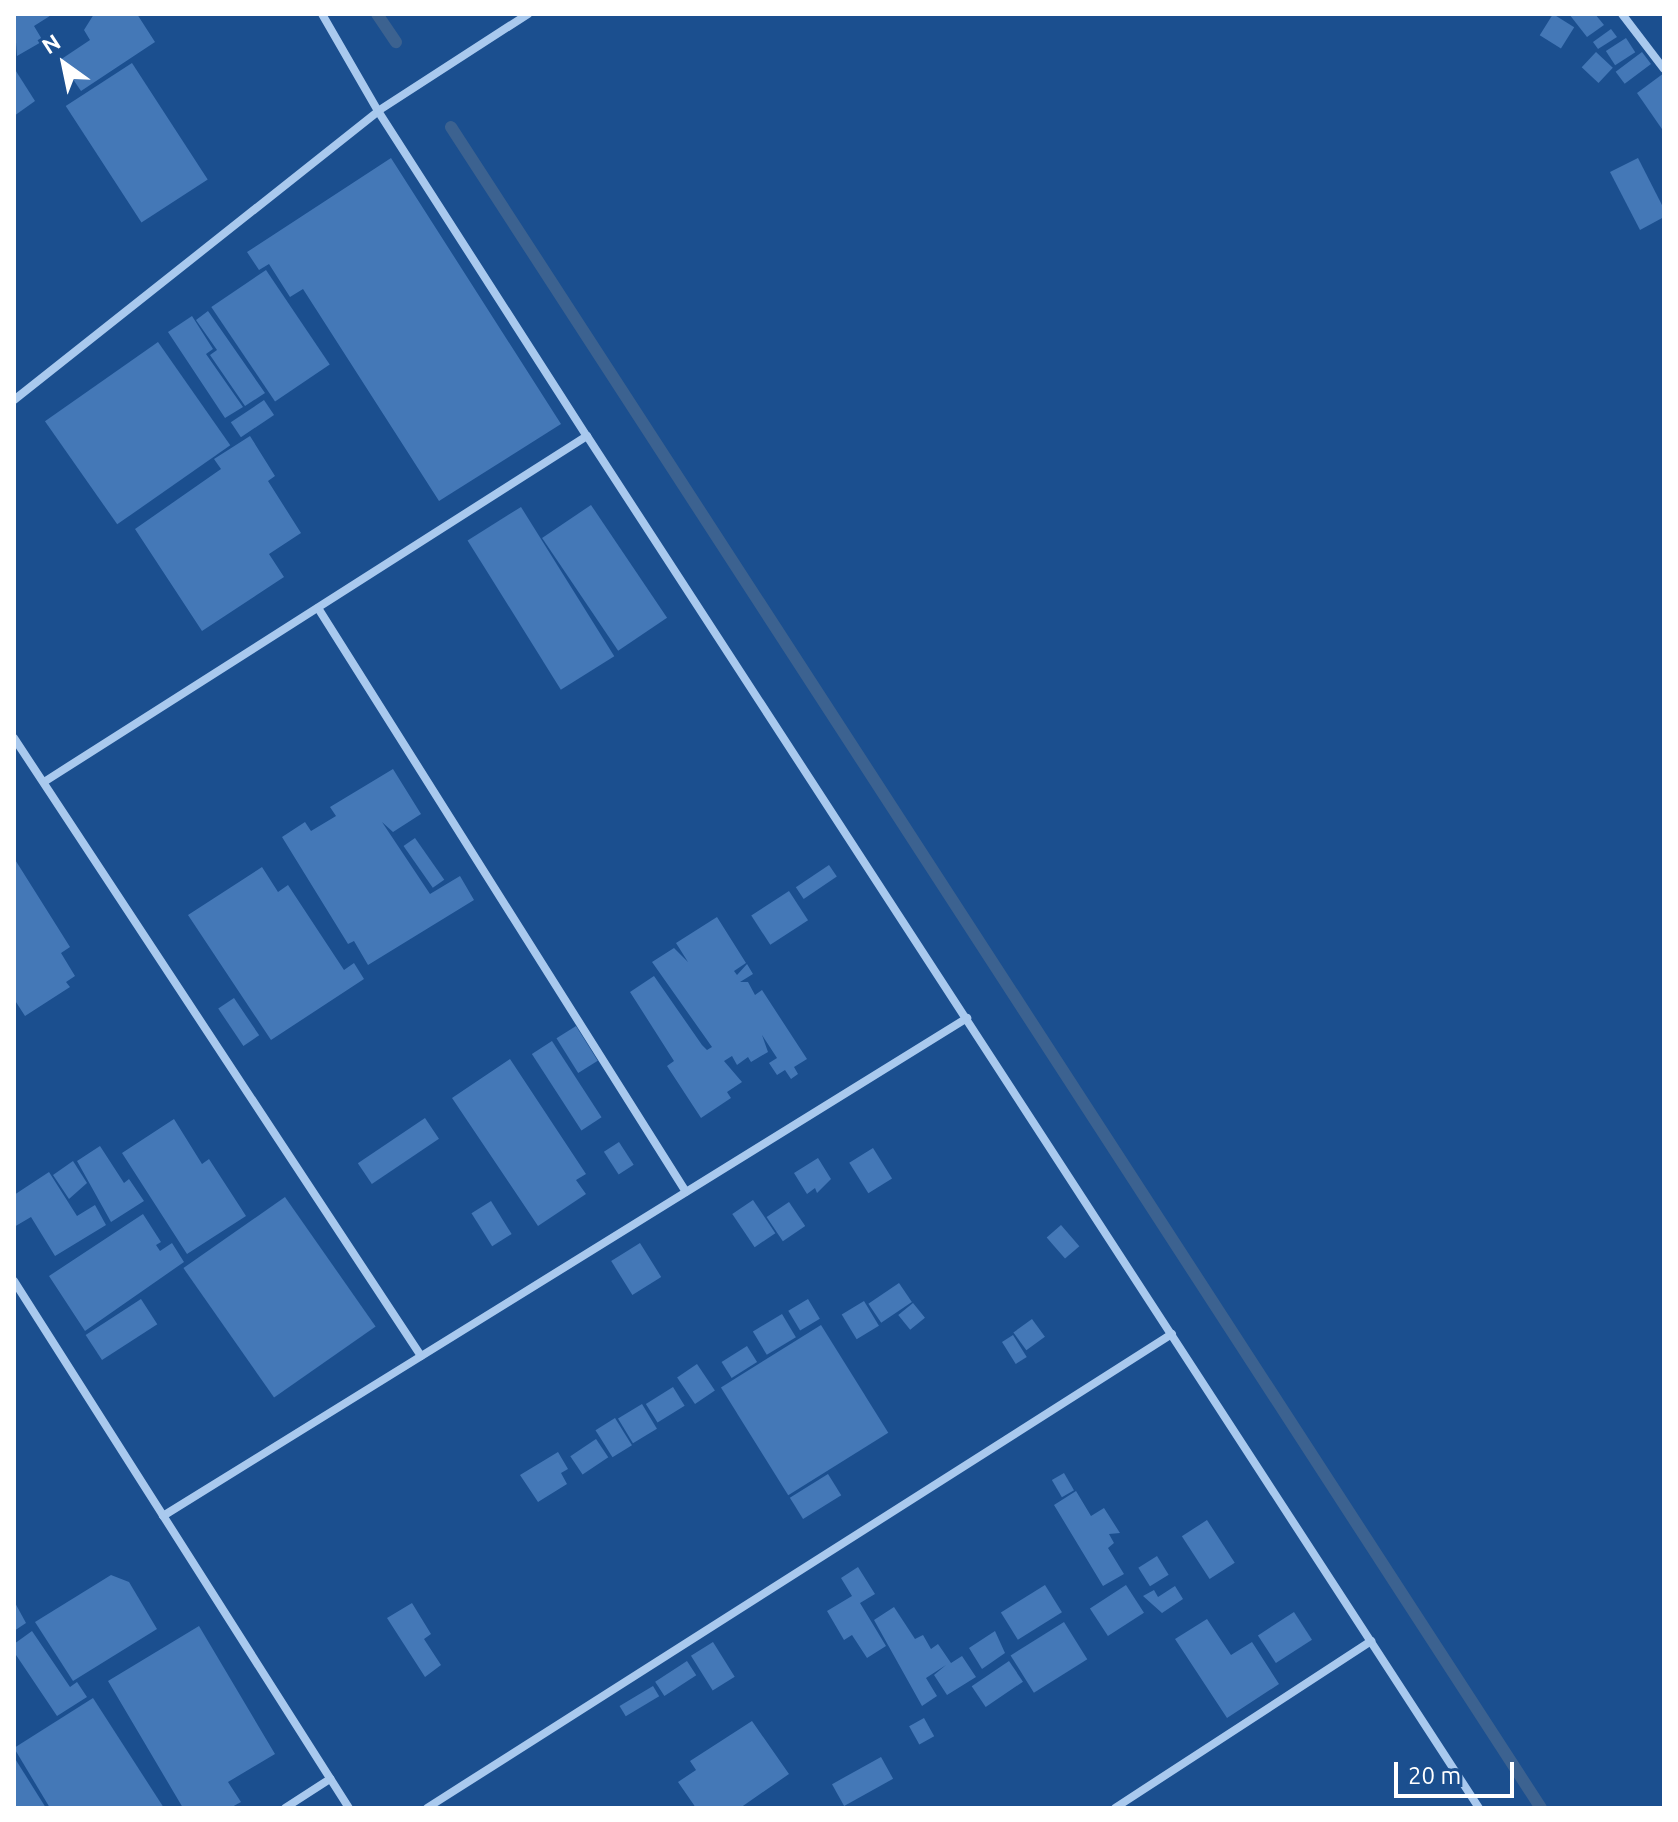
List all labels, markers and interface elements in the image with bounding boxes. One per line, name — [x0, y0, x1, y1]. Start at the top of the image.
north arrow — [24, 24, 104, 104]
text: N — [37, 29, 64, 58]
scale bar — [1398, 1746, 1518, 1796]
text: 20 m — [1408, 1762, 1461, 1789]

